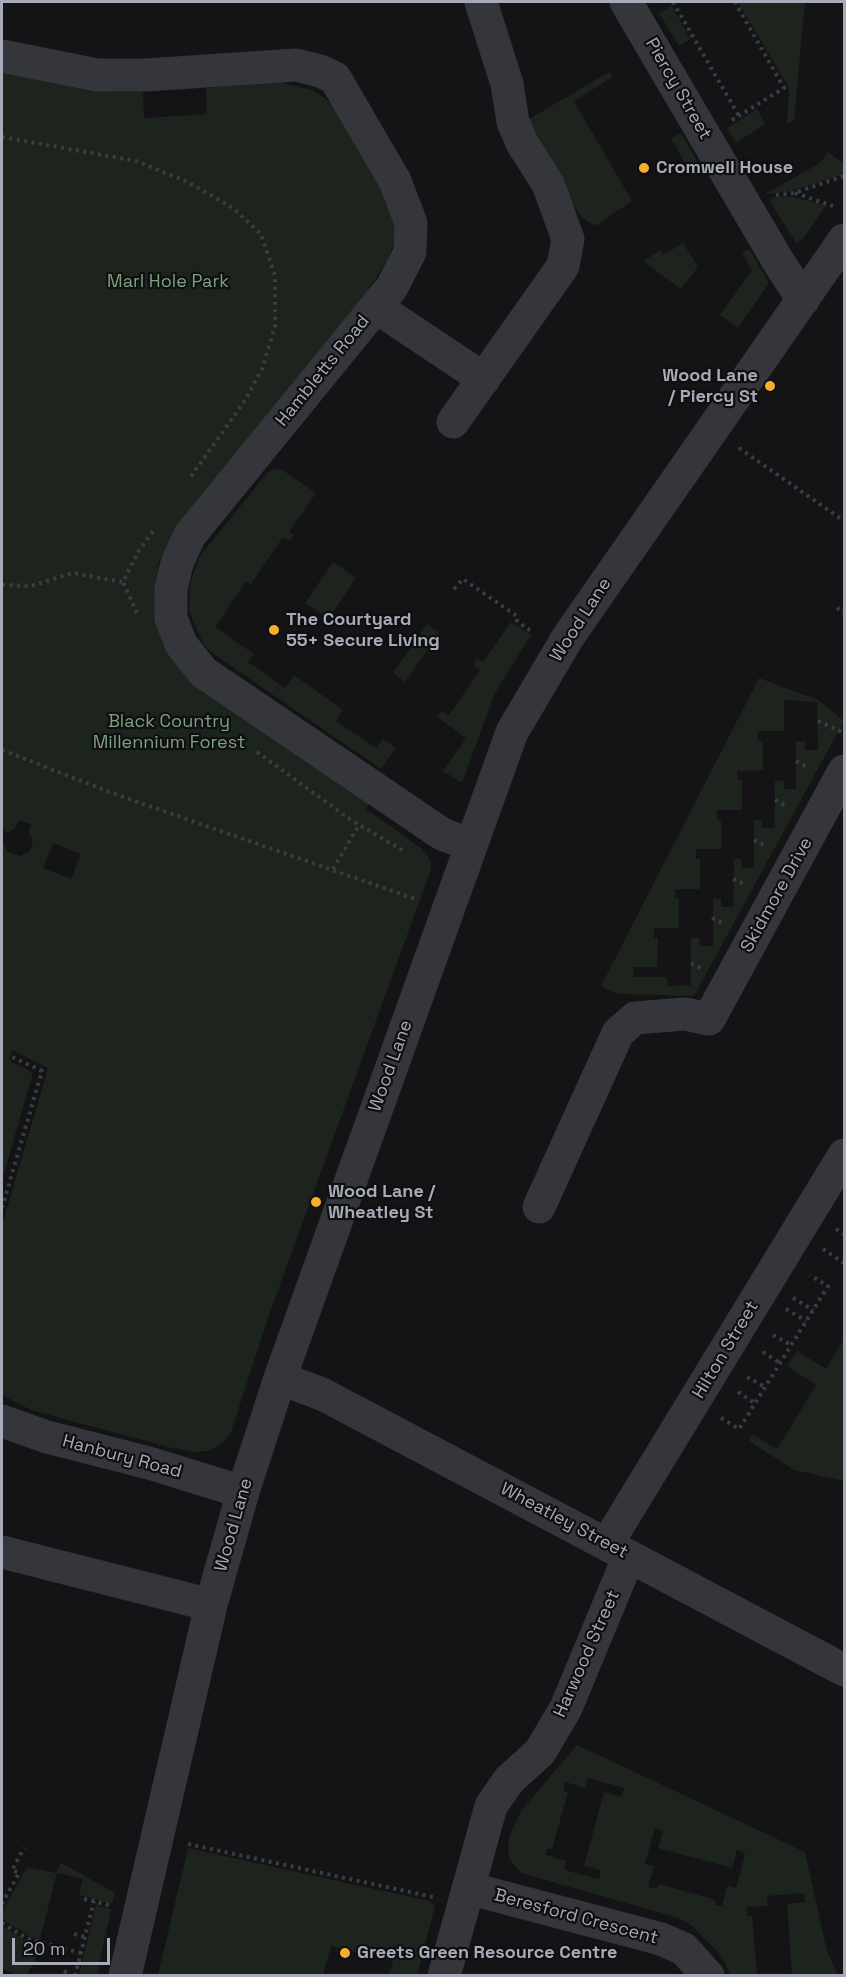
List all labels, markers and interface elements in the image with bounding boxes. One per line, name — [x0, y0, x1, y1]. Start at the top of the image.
street label: Piercy Street — [640, 34, 716, 144]
place label: Cromwell House — [656, 157, 793, 179]
marker: Cromwell House — [637, 161, 651, 175]
park label: Marl Hole Park — [107, 271, 229, 293]
street label: Hambletts Road — [272, 311, 374, 431]
place label: Wood Lane / Piercy St — [662, 365, 758, 407]
marker: Wood Lane / Piercy St — [763, 379, 777, 393]
street label: Wood Lane — [546, 574, 616, 666]
place label: The Courtyard 55+ Secure Living — [286, 609, 440, 652]
marker: The Courtyard 55+ Secure Living — [267, 623, 281, 637]
park label: Black Country Millennium Forest — [93, 711, 245, 754]
street label: Skidmore Drive — [736, 834, 818, 956]
street label: Wood Lane — [364, 1017, 418, 1115]
place label: Wood Lane / Wheatley St — [328, 1181, 435, 1224]
marker: Wood Lane / Wheatley St — [309, 1195, 323, 1209]
street label: Hilton Street — [688, 1297, 764, 1403]
street label: Hanbury Road — [60, 1431, 184, 1483]
street label: Wood Lane — [210, 1476, 258, 1574]
street label: Wheatley Street — [497, 1478, 631, 1564]
street label: Harwood Street — [549, 1587, 625, 1721]
street label: Beresford Crescent — [492, 1885, 660, 1949]
scale bar — [15, 1926, 112, 1964]
text: 20 m — [23, 1937, 66, 1960]
place label: Greets Green Resource Centre — [357, 1942, 617, 1964]
marker: Greets Green Resource Centre — [338, 1946, 352, 1960]

